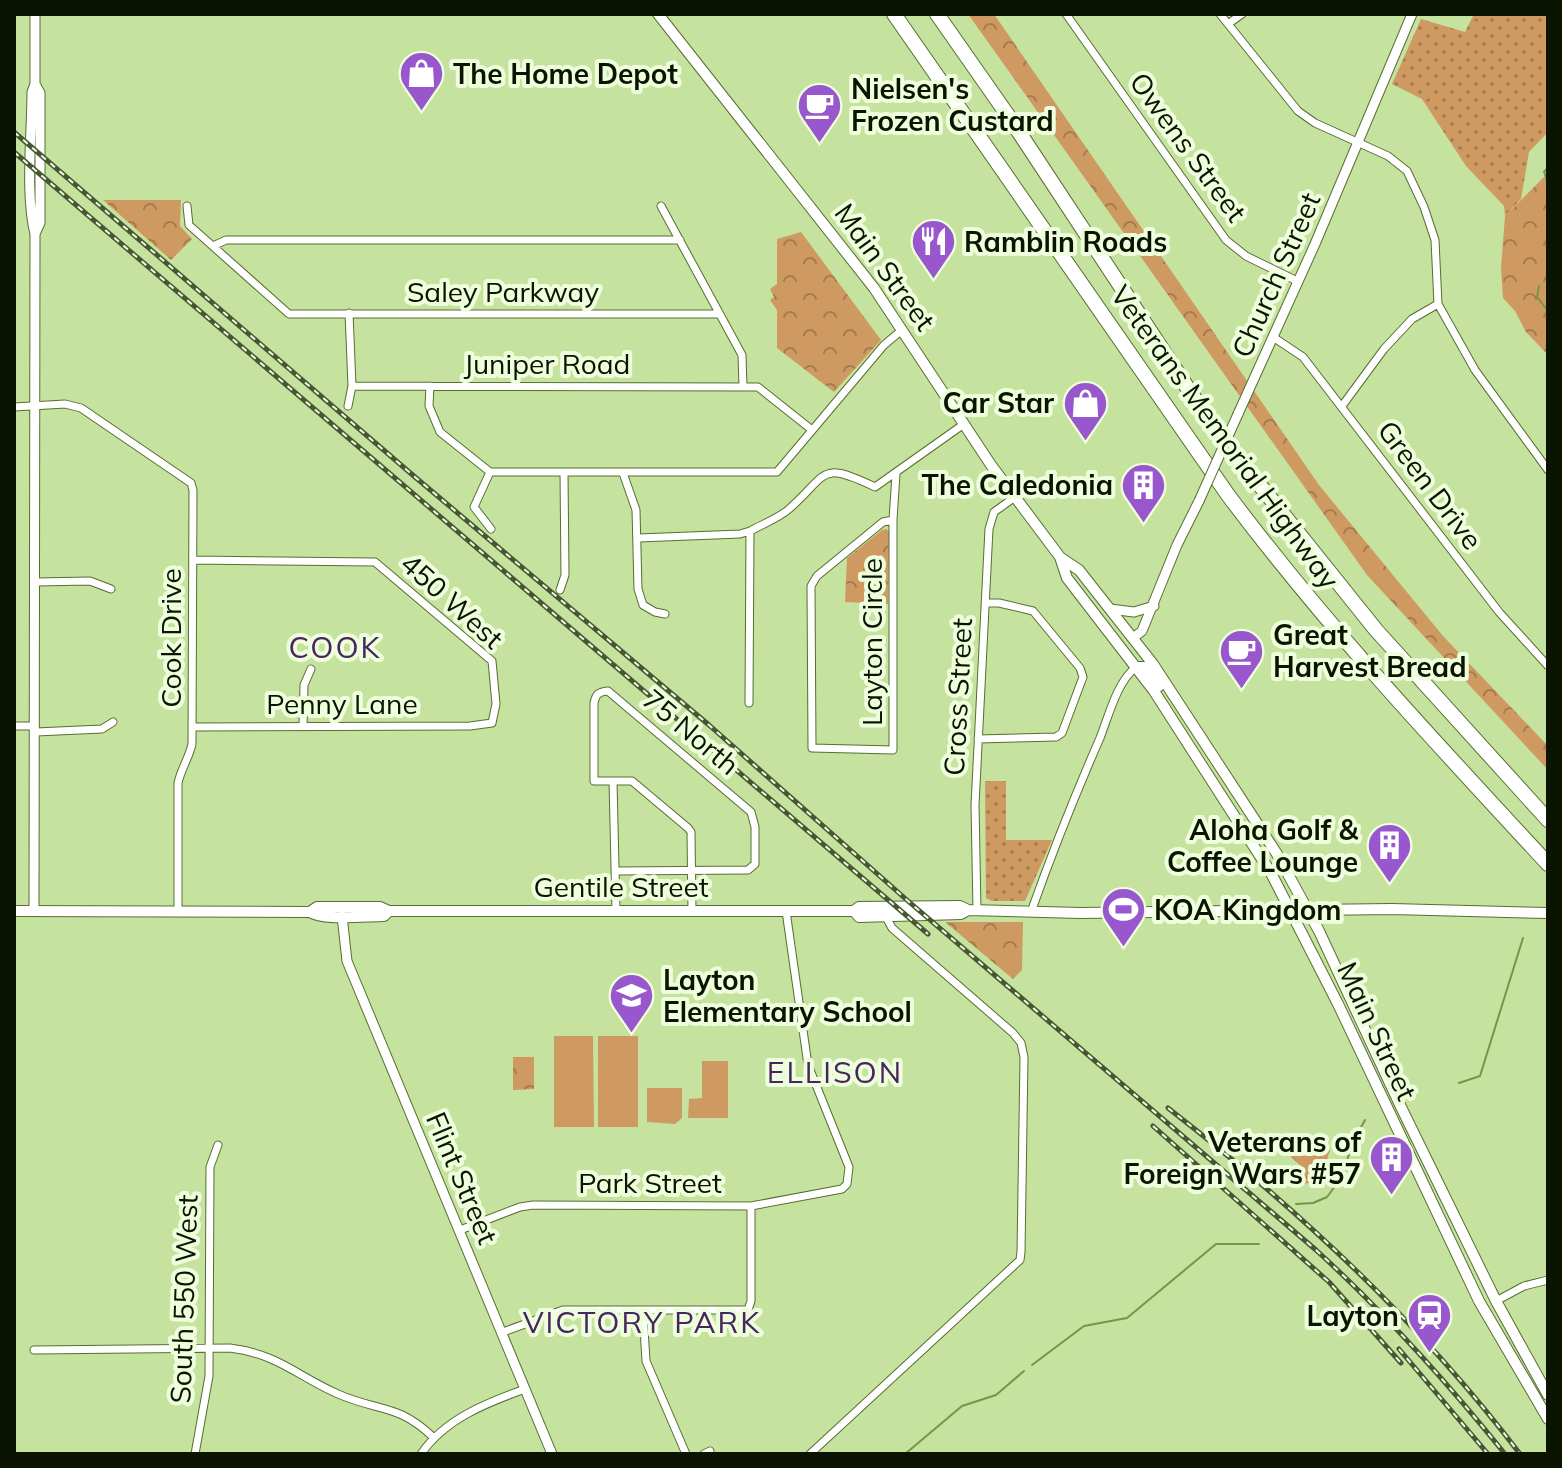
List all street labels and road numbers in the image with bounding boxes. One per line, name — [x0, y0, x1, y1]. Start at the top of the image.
street label: Owens Street — [1123, 65, 1254, 228]
street label: Church Street — [1224, 187, 1328, 363]
street label: Main Street — [828, 196, 943, 337]
street label: Saley Parkway — [407, 274, 599, 309]
street label: Veterans Memorial Highway — [1103, 278, 1347, 595]
street label: Juniper Road — [464, 346, 630, 381]
street label: Green Drive — [1371, 413, 1490, 556]
street label: 450 West — [394, 545, 511, 656]
street label: Layton Circle — [854, 558, 889, 726]
street label: Cook Drive — [153, 568, 188, 708]
street label: Cross Street — [936, 617, 979, 777]
street label: 75 North — [636, 681, 747, 782]
street label: Penny Lane — [266, 686, 418, 721]
street label: Gentile Street — [533, 869, 709, 904]
street label: Main Street — [1330, 956, 1425, 1106]
street label: Flint Street — [419, 1107, 506, 1249]
street label: Park Street — [578, 1165, 722, 1200]
street label: South 550 West — [162, 1194, 205, 1404]

